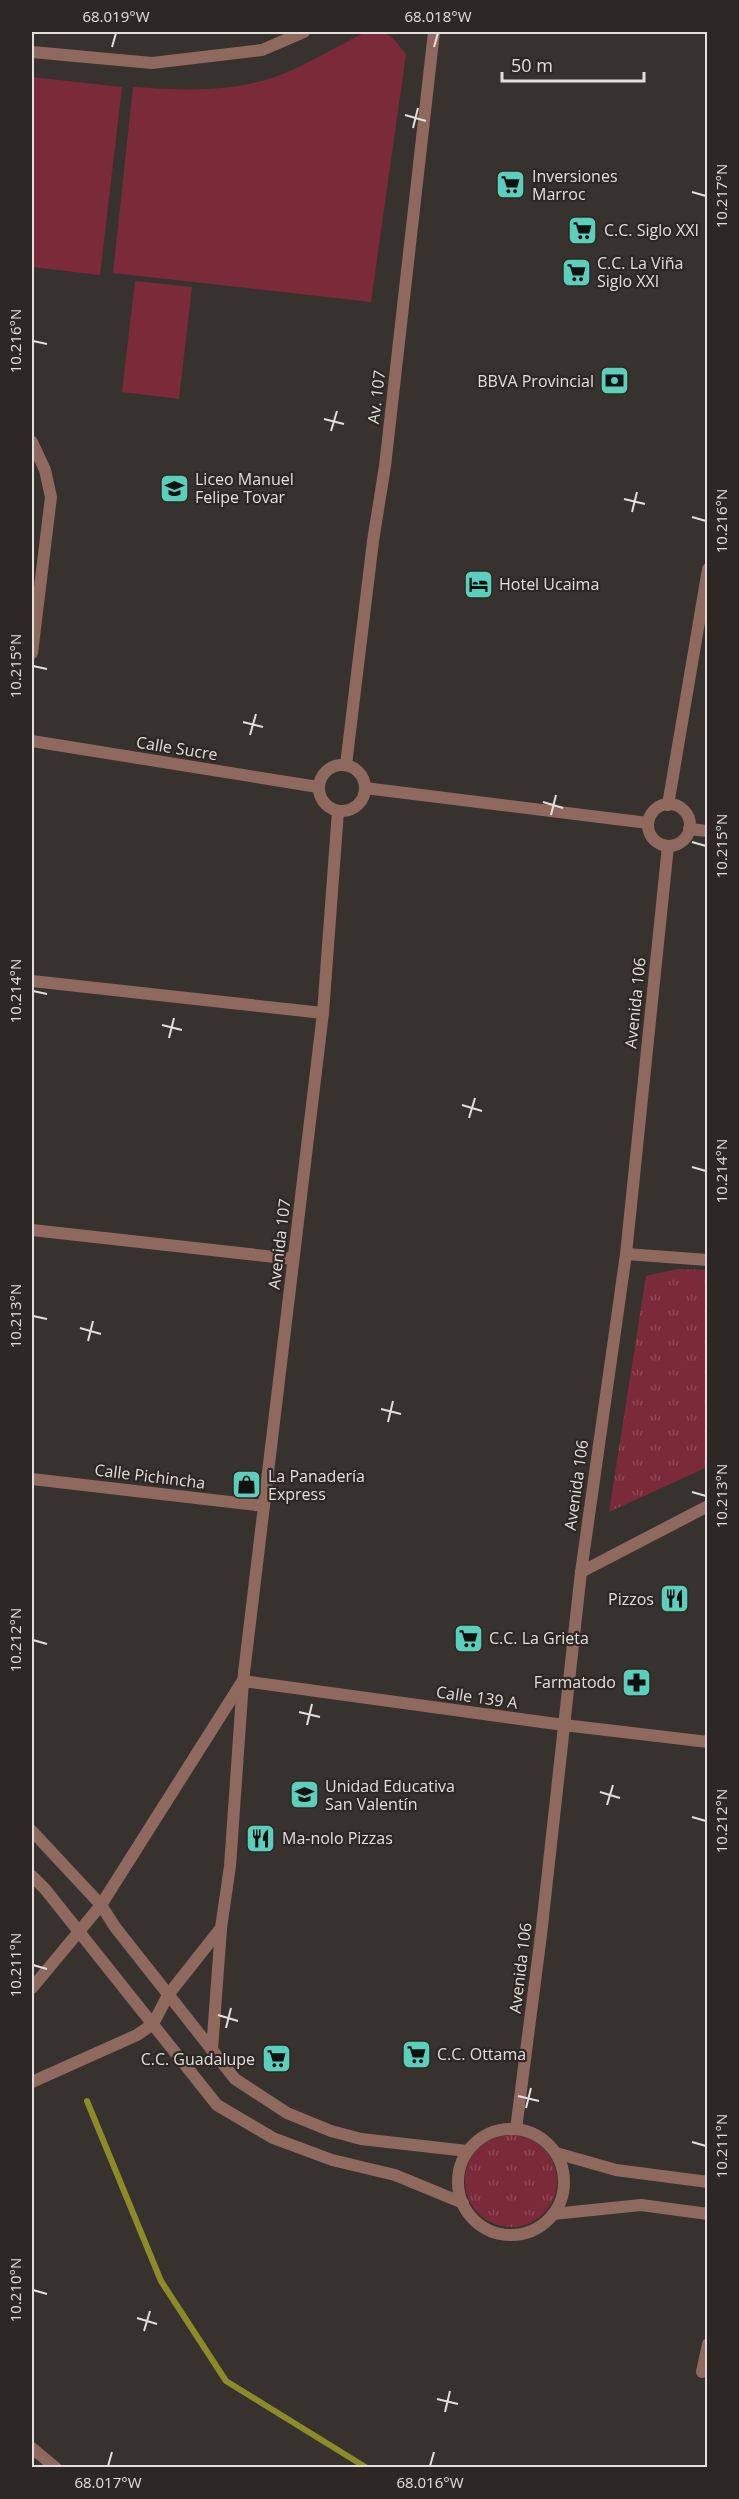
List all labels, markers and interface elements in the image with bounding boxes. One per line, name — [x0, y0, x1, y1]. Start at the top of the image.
text: 68.019°W — [82, 6, 150, 26]
text: 68.018°W — [404, 6, 472, 26]
scale bar — [502, 45, 644, 83]
text: 50 m — [511, 53, 553, 77]
text: 10.217°N — [711, 164, 731, 228]
place label: Inversiones Marroc — [532, 165, 618, 205]
supermarket icon: Inversiones Marroc — [495, 169, 527, 201]
supermarket icon: C.C. Siglo XXI — [567, 214, 599, 246]
place label: C.C. Siglo XXI — [604, 219, 699, 241]
place label: C.C. La Viña Siglo XXI — [597, 252, 683, 292]
supermarket icon: C.C. La Viña Siglo XXI — [560, 256, 592, 288]
text: 10.216°N — [5, 309, 25, 373]
bank icon: BBVA Provincial — [599, 365, 631, 397]
street label: Av. 107 — [362, 369, 390, 425]
place label: BBVA Provincial — [477, 370, 594, 392]
place label: Liceo Manuel Felipe Tovar — [195, 468, 294, 508]
school or university icon: Liceo Manuel Felipe Tovar — [158, 472, 190, 504]
text: 10.216°N — [711, 489, 731, 553]
hotel icon: Hotel Ucaima — [462, 568, 494, 600]
place label: Hotel Ucaima — [499, 573, 599, 595]
text: 10.215°N — [5, 634, 25, 698]
street label: Calle Sucre — [135, 731, 219, 765]
text: 10.215°N — [711, 814, 731, 878]
street label: Avenida 106 — [619, 956, 651, 1050]
text: 10.214°N — [5, 959, 25, 1023]
text: 10.214°N — [711, 1139, 731, 1203]
street label: Avenida 107 — [263, 1197, 295, 1291]
text: 10.213°N — [5, 1284, 25, 1348]
street label: Avenida 106 — [559, 1438, 593, 1532]
street label: Calle Pichincha — [93, 1458, 207, 1494]
text: 10.213°N — [711, 1464, 731, 1528]
place label: La Panadería Express — [268, 1465, 365, 1505]
shop icon: La Panadería Express — [231, 1469, 263, 1501]
restaurant icon: Pizzos — [659, 1583, 691, 1615]
place label: Pizzos — [608, 1588, 654, 1610]
text: 10.212°N — [5, 1608, 25, 1672]
supermarket icon: C.C. La Grieta — [452, 1622, 484, 1654]
place label: C.C. La Grieta — [489, 1627, 589, 1649]
pharmacy icon: Farmatodo — [621, 1666, 653, 1698]
place label: Farmatodo — [534, 1671, 616, 1693]
street label: Calle 139 A — [435, 1680, 520, 1714]
place label: Unidad Educativa San Valentín — [325, 1775, 455, 1815]
school or university icon: Unidad Educativa San Valentín — [288, 1779, 320, 1811]
text: 10.212°N — [711, 1789, 731, 1853]
restaurant icon: Ma-nolo Pizzas — [245, 1822, 277, 1854]
place label: Ma-nolo Pizzas — [282, 1827, 393, 1849]
street label: Avenida 106 — [504, 1921, 536, 2015]
text: 10.211°N — [5, 1933, 25, 1997]
supermarket icon: C.C. Ottama — [400, 2038, 432, 2070]
supermarket icon: C.C. Guadalupe — [260, 2043, 292, 2075]
place label: C.C. Ottama — [437, 2043, 526, 2065]
place label: C.C. Guadalupe — [141, 2048, 255, 2070]
text: 10.211°N — [711, 2114, 731, 2178]
text: 10.210°N — [5, 2258, 25, 2322]
text: 68.017°W — [74, 2472, 142, 2492]
text: 68.016°W — [396, 2472, 464, 2492]

